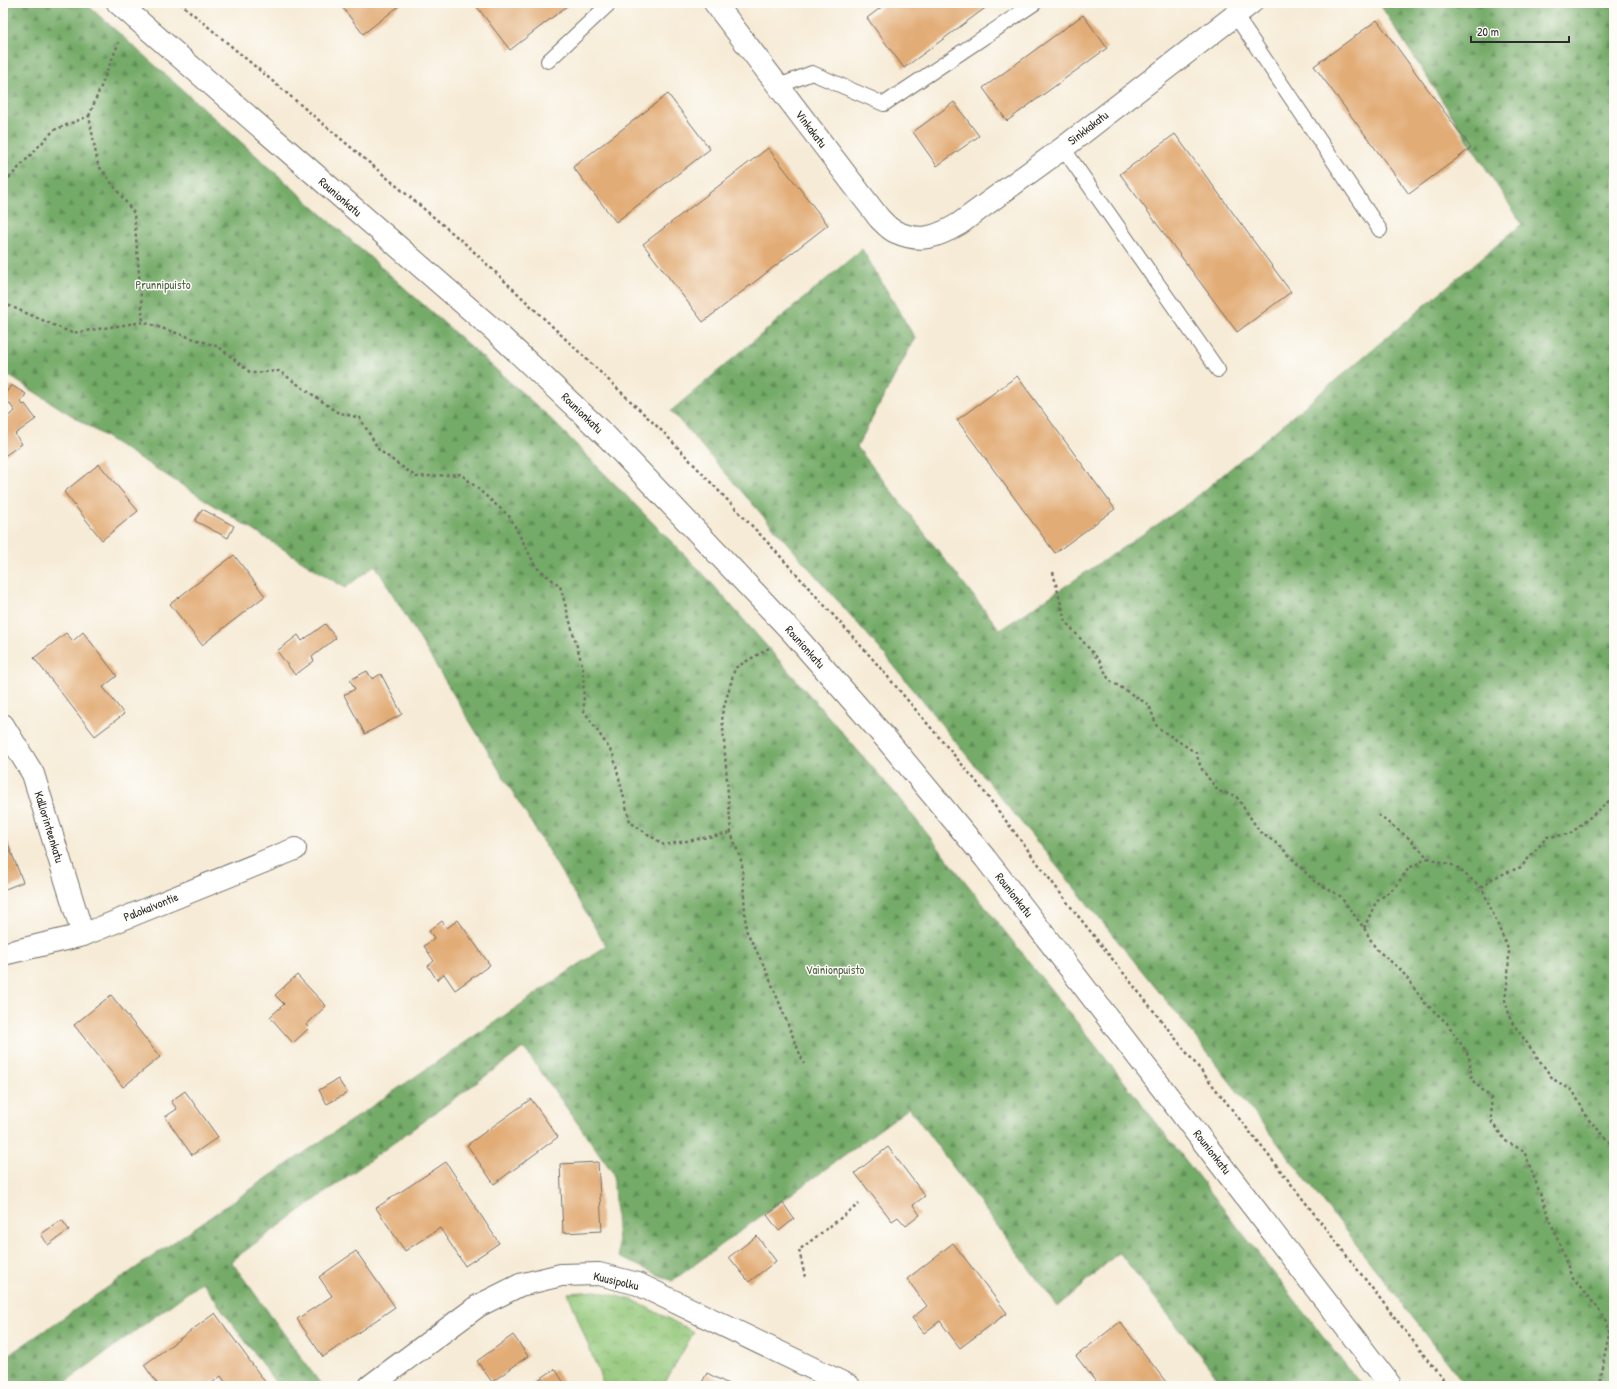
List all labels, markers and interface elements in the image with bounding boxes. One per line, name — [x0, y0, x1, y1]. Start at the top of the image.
scale bar — [1471, 18, 1569, 44]
text: 20 m — [1477, 23, 1499, 40]
street label: Vinkakatu — [792, 106, 831, 151]
street label: Sinkkakatu — [1064, 106, 1112, 149]
street label: Rounionkatu — [315, 173, 366, 220]
park label: Prunnipuisto — [136, 276, 191, 293]
street label: Rounionkatu — [558, 388, 607, 437]
street label: Rounionkatu — [782, 622, 829, 672]
street label: Kalliorinteenkatu — [31, 789, 69, 865]
street label: Rounionkatu — [992, 869, 1037, 921]
street label: Palokaivontie — [121, 888, 181, 925]
park label: Vainionpuisto — [806, 961, 865, 978]
street label: Rounionkatu — [1190, 1126, 1235, 1178]
street label: Kuusipolku — [592, 1267, 641, 1294]

